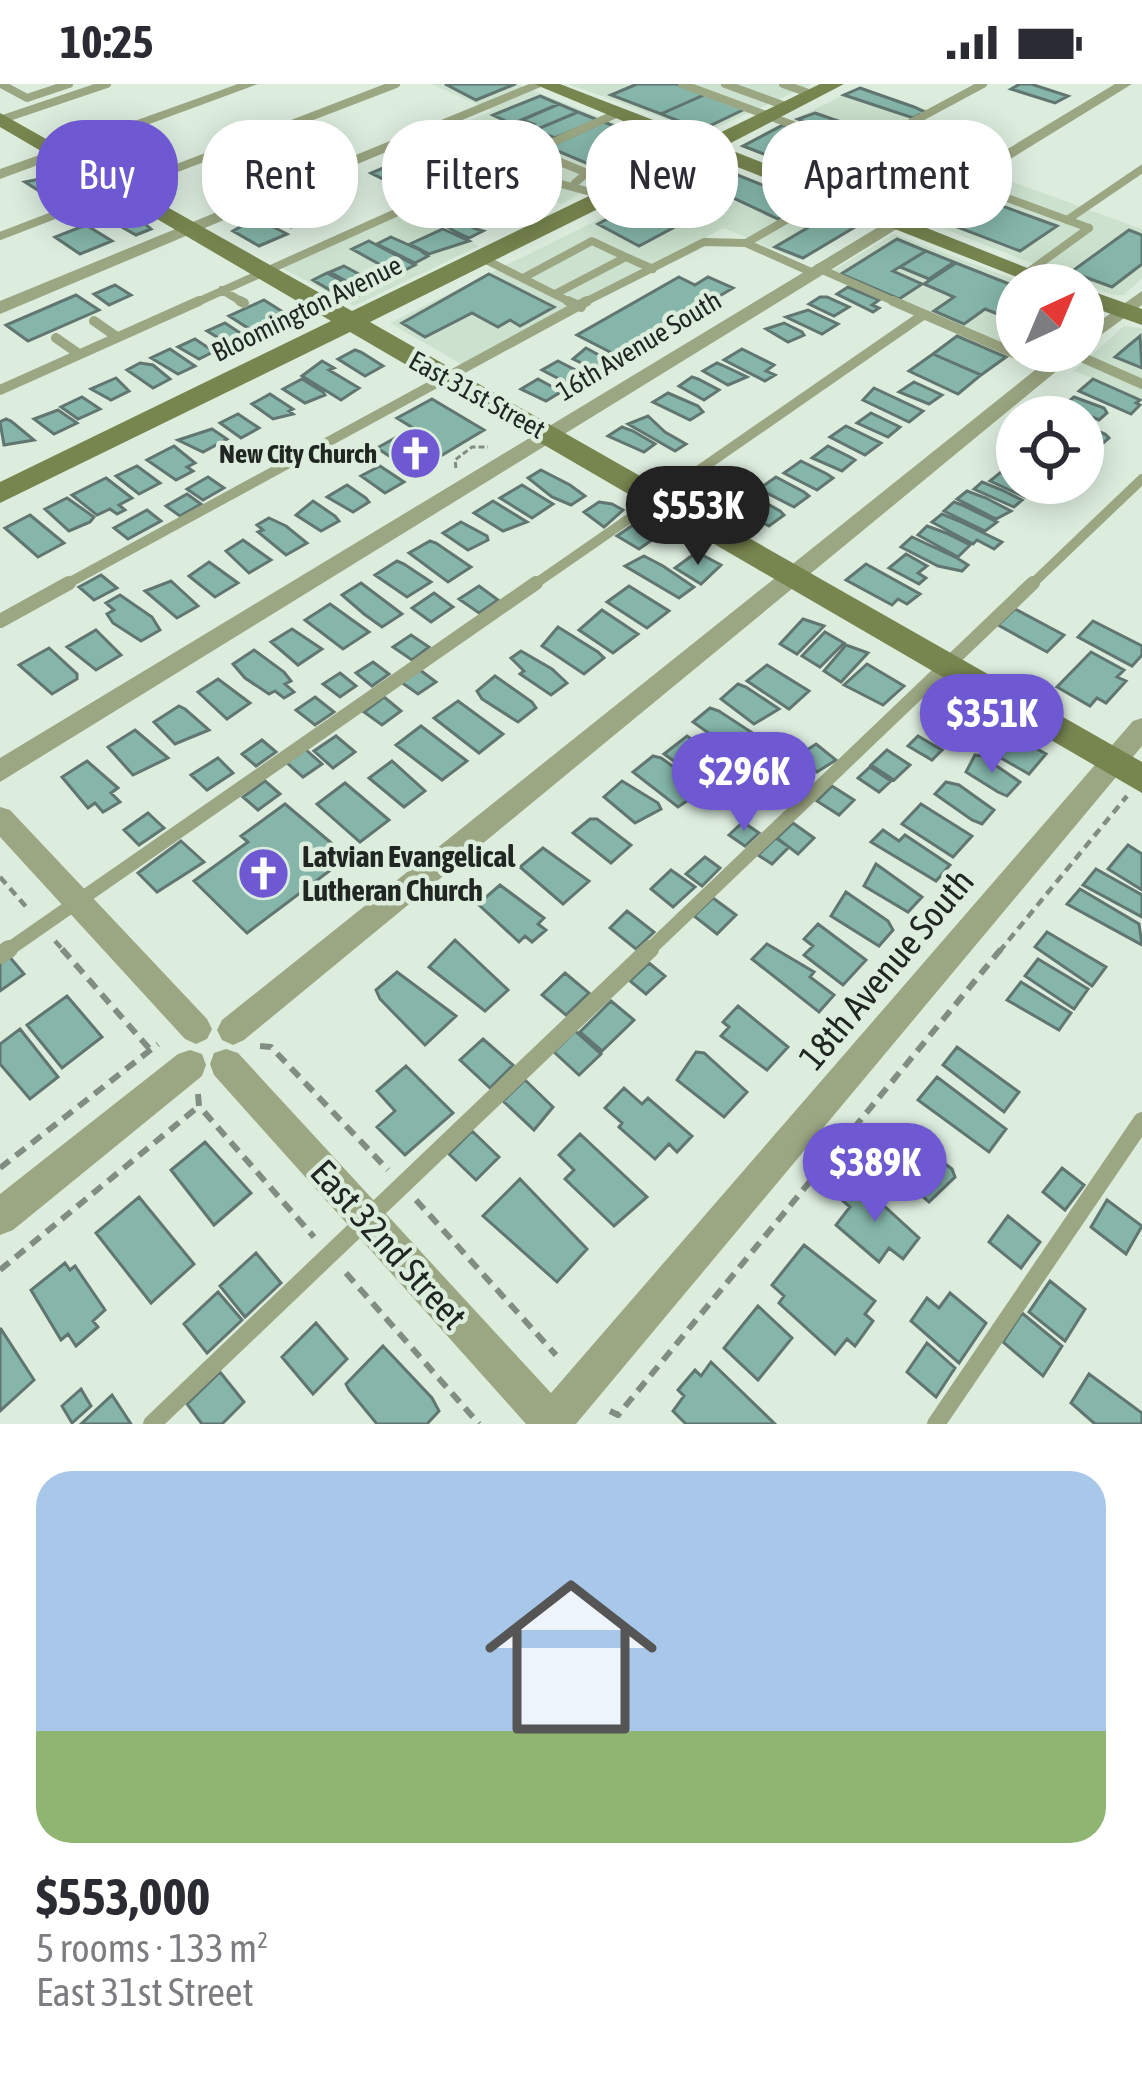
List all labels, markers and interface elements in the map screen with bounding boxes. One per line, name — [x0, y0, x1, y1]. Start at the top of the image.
text: 10:25 — [60, 16, 154, 68]
chip: Buy — [36, 120, 178, 228]
chip: Rent — [202, 120, 358, 228]
chip: Filters — [382, 120, 562, 228]
chip: New — [586, 120, 738, 228]
chip: Apartment — [762, 120, 1012, 228]
street label: Bloomington Avenue — [207, 249, 407, 368]
north arrow — [996, 264, 1104, 372]
map controls — [996, 264, 1104, 504]
street label: 16th Avenue South — [551, 284, 727, 407]
street label: East 31st Street — [404, 344, 551, 445]
button: locate — [996, 396, 1104, 504]
church icon: New City Church — [388, 426, 444, 482]
place label: New City Church — [219, 438, 377, 469]
pin: $553K — [614, 466, 782, 568]
text: $553K — [653, 483, 743, 527]
pin: $351K — [908, 674, 1076, 776]
text: $351K — [947, 691, 1037, 735]
pin: $296K — [660, 732, 828, 834]
text: $296K — [699, 749, 789, 793]
place label: Latvian Evangelical Lutheran Church — [302, 839, 516, 907]
church icon: Latvian Evangelical Lutheran Church — [235, 846, 291, 902]
street label: 18th Avenue South — [790, 860, 982, 1078]
pin: $389K — [791, 1123, 959, 1225]
text: $389K — [830, 1140, 920, 1184]
street label: East 32nd Street — [302, 1151, 476, 1337]
icon: home — [463, 1549, 679, 1765]
text: $553,000 — [36, 1867, 210, 1926]
text: 5 rooms · 133 m² — [36, 1926, 268, 1970]
text: East 31st Street — [36, 1970, 254, 2014]

